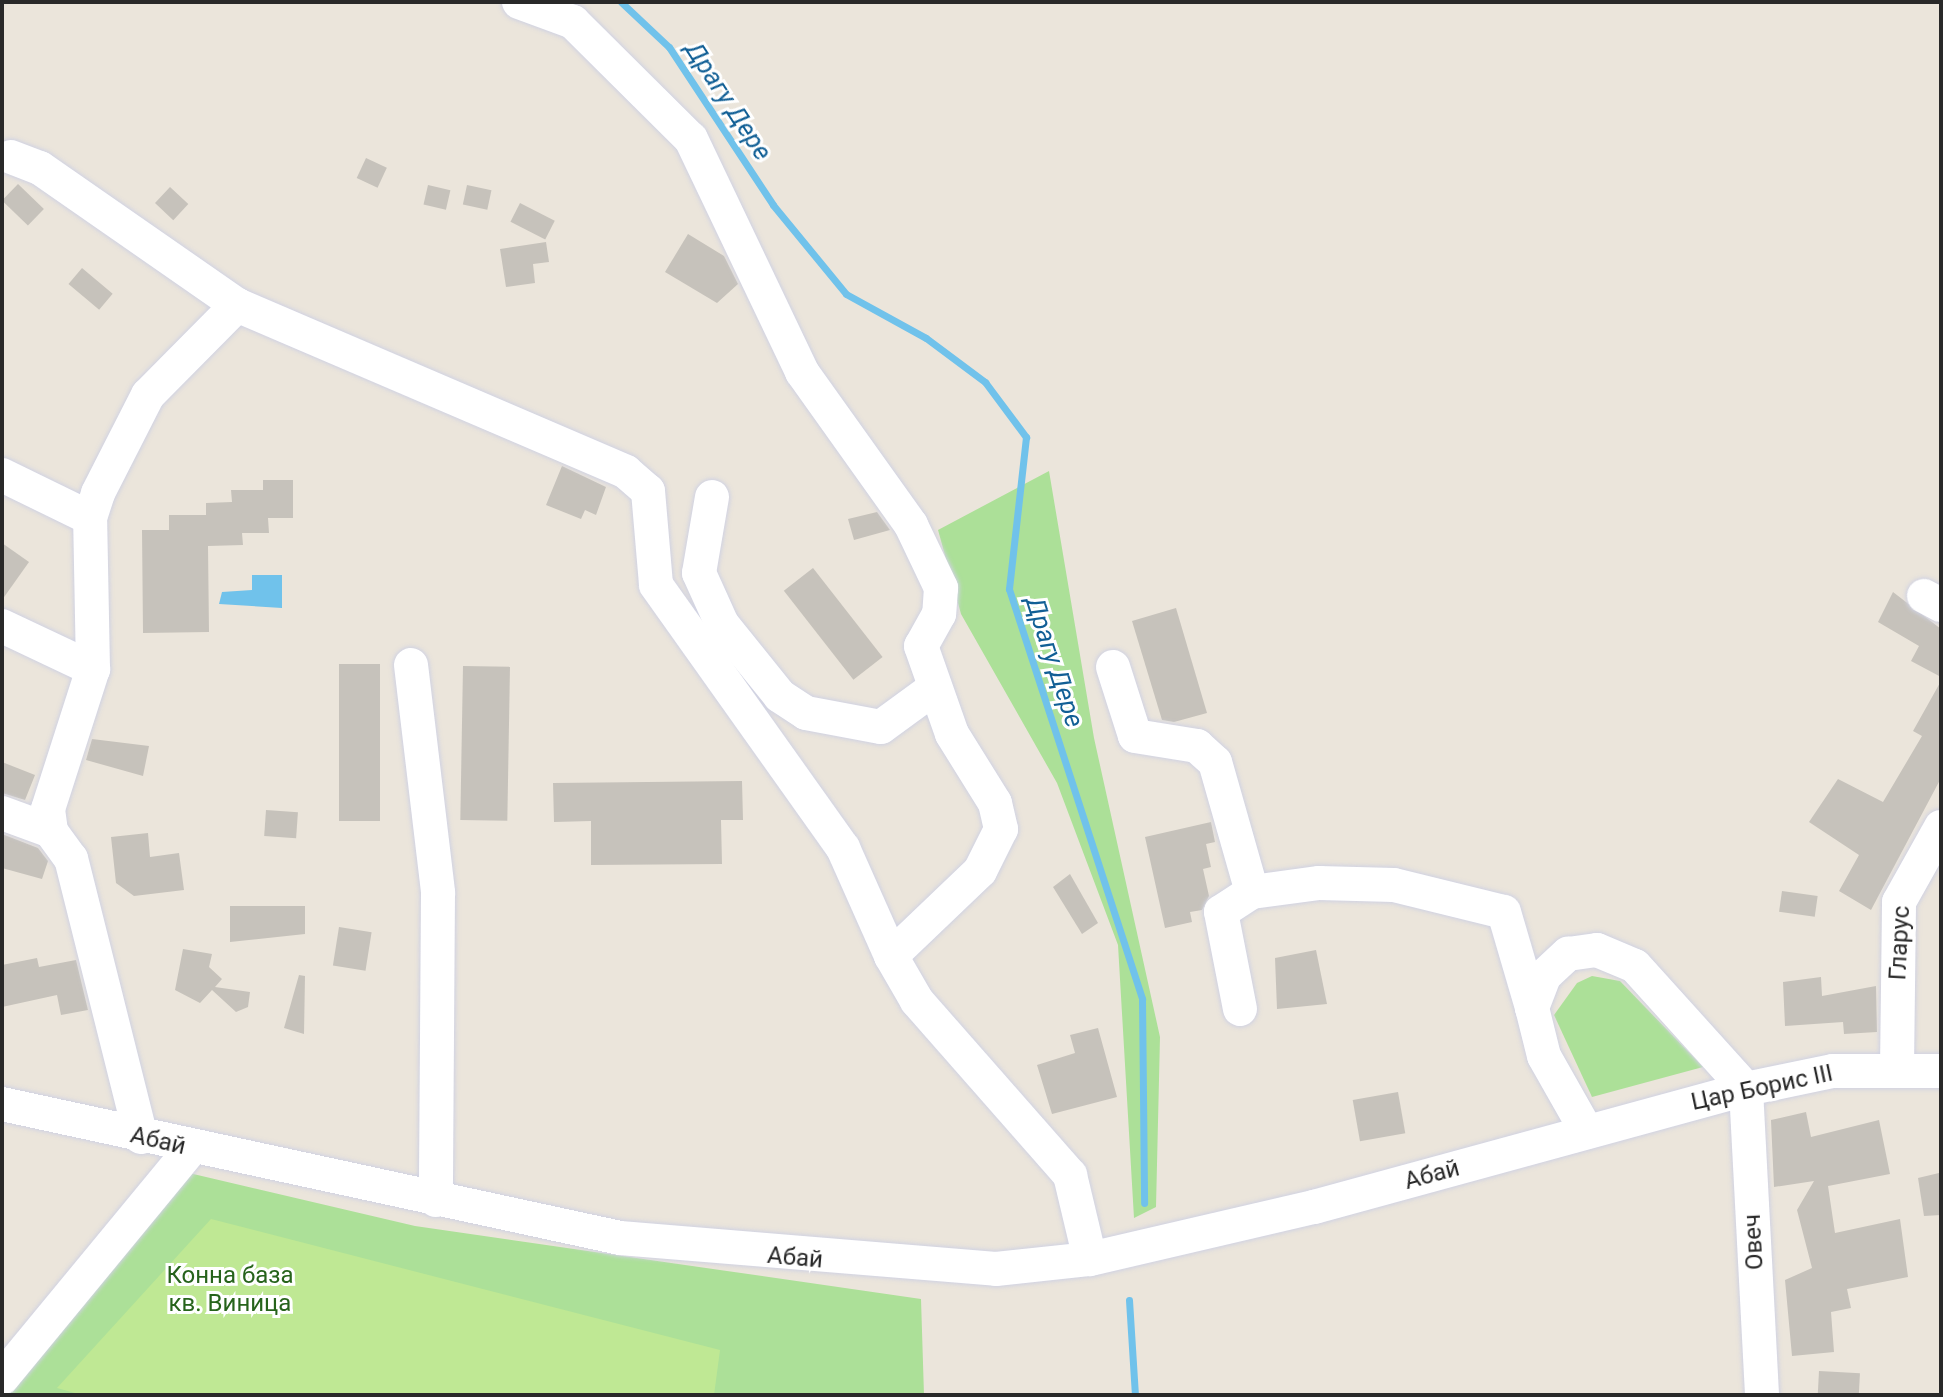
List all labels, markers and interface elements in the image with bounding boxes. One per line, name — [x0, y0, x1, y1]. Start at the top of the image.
water label: Драгу Дере — [678, 36, 778, 166]
water label: Драгу Дере — [1018, 593, 1090, 731]
street label: Гларус — [1884, 905, 1916, 981]
street label: Цар Борис III — [1688, 1059, 1836, 1117]
street label: Абай — [128, 1121, 188, 1161]
street label: Абай — [1401, 1154, 1463, 1196]
street label: Овеч — [1738, 1213, 1770, 1271]
street label: Абай — [766, 1241, 824, 1275]
park label: Конна база кв. Виница — [166, 1262, 294, 1318]

